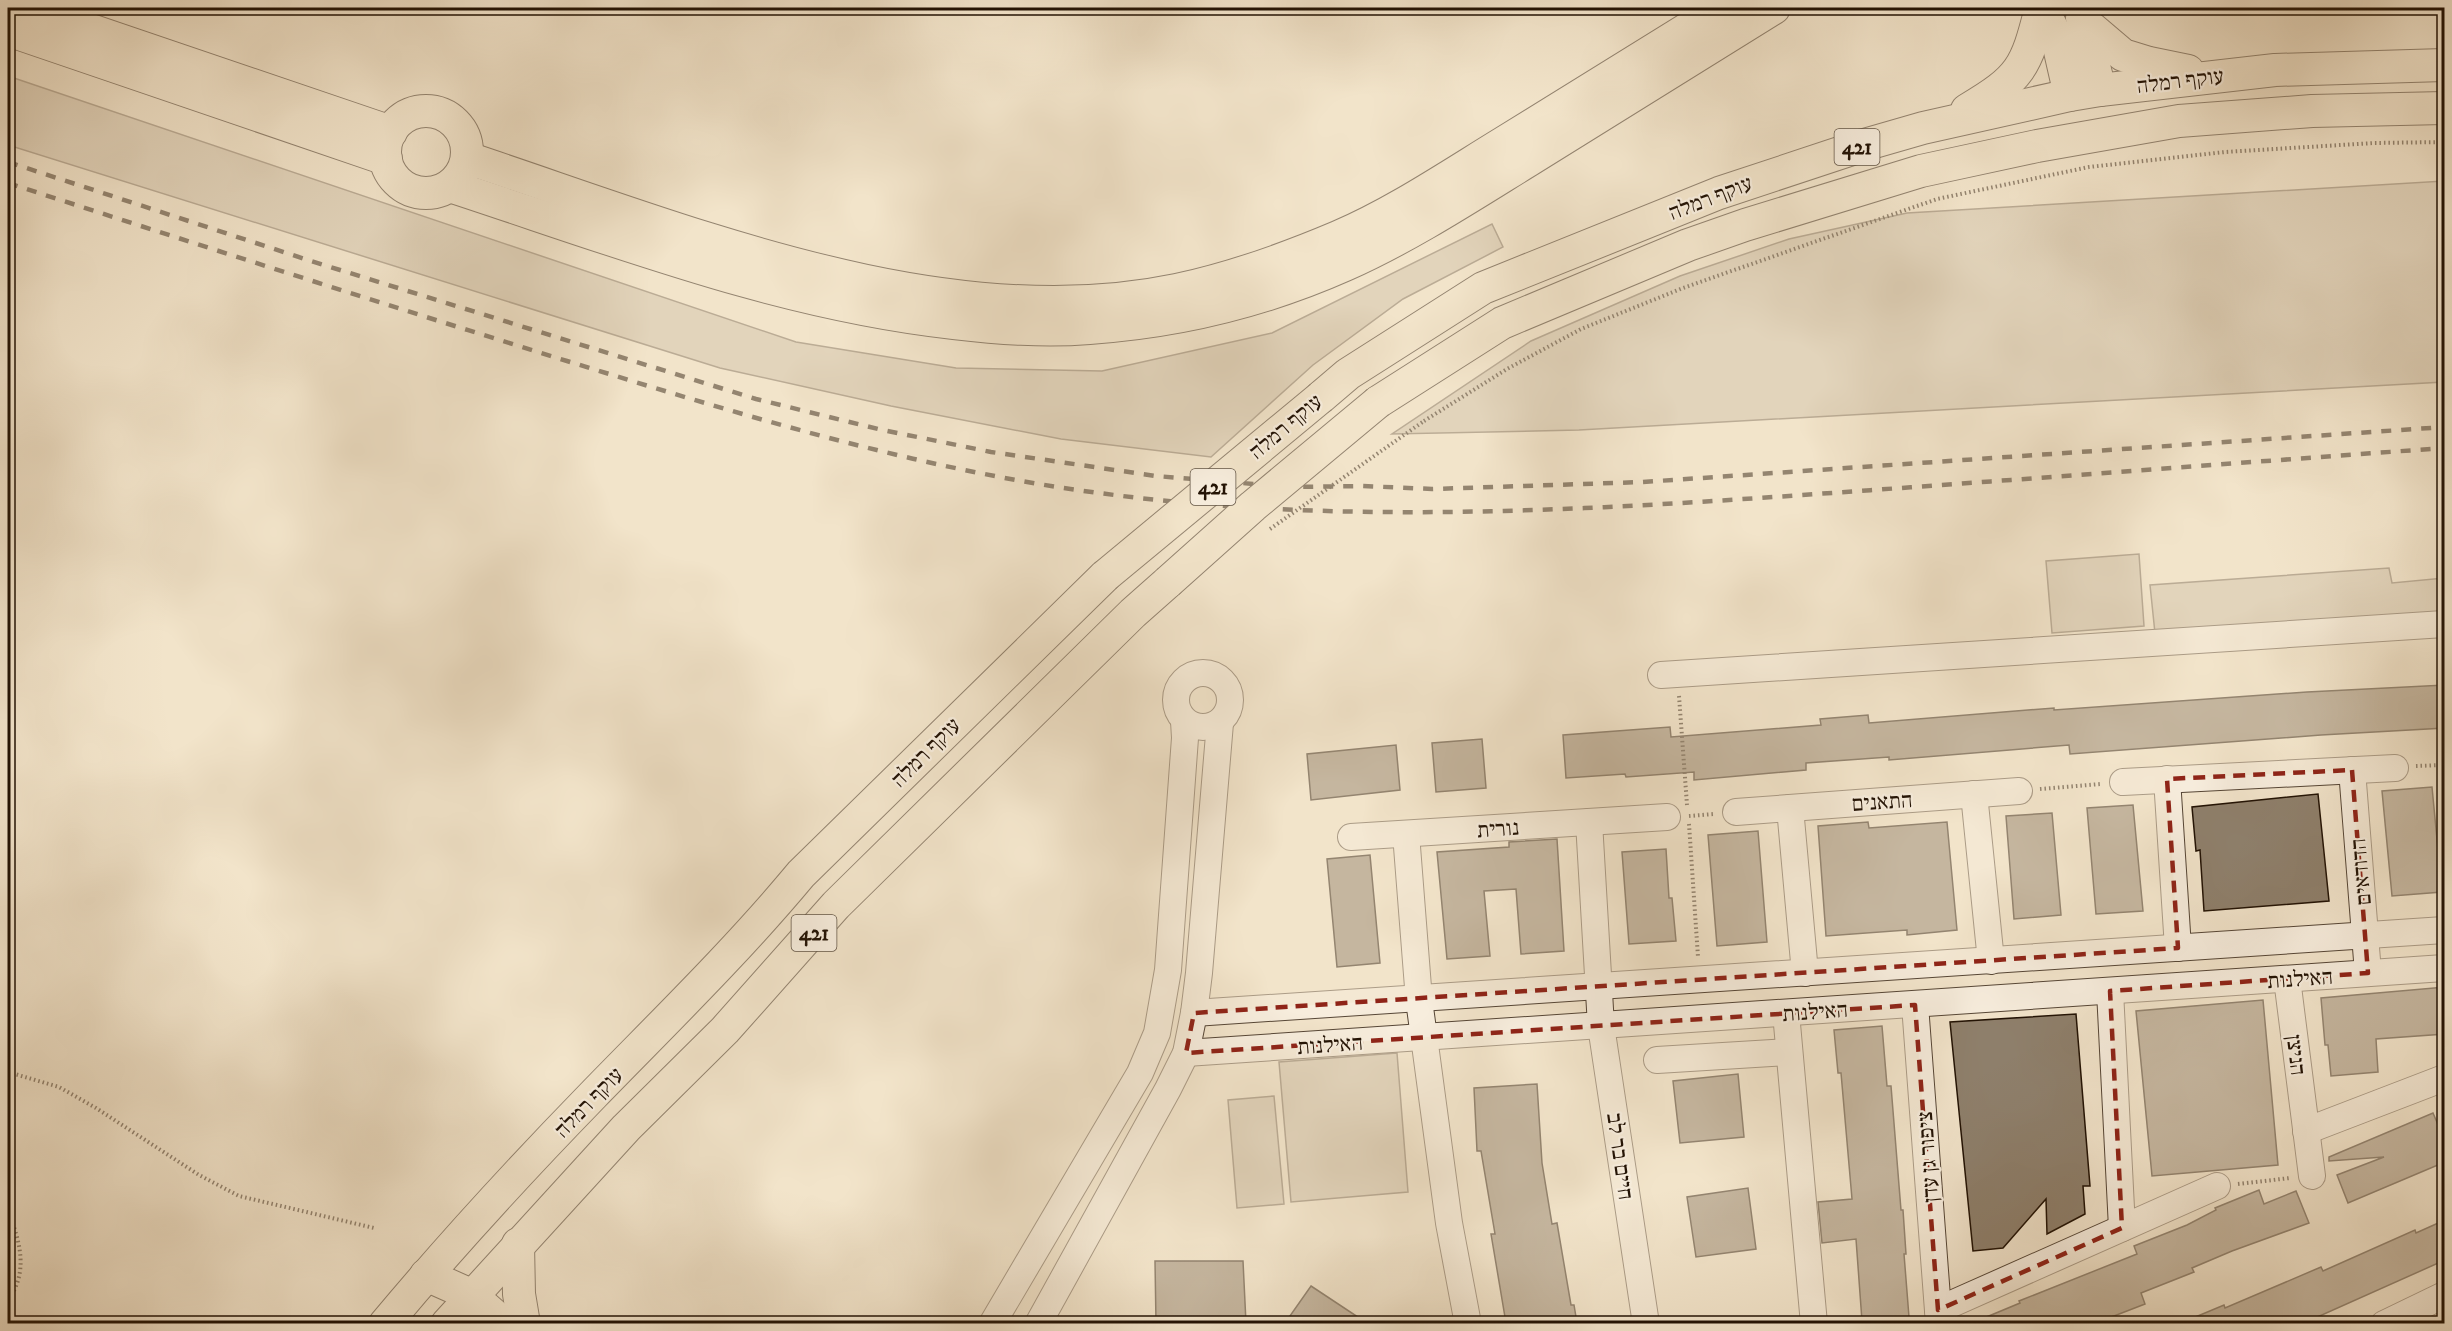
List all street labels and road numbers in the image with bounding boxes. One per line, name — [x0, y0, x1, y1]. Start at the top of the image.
street label: עוקף רמלה — [2135, 63, 2225, 100]
road number: 421 — [1834, 129, 1880, 165]
street label: עוקף רמלה — [1665, 170, 1756, 227]
street label: עוקף רמלה — [1244, 389, 1328, 466]
road number: 421 — [1190, 469, 1236, 505]
street label: עוקף רמלה — [886, 713, 967, 794]
street label: התאנים — [1851, 787, 1913, 818]
street label: נורית — [1476, 815, 1520, 844]
street label: הדודאים — [2345, 837, 2378, 906]
road number: 421 — [792, 915, 836, 951]
street label: האילנות — [2266, 964, 2334, 995]
street label: האילנות — [1781, 997, 1849, 1028]
street label: האילנות — [1296, 1030, 1364, 1061]
street label: הניצן — [2280, 1033, 2311, 1077]
street label: עוקף רמלה — [549, 1062, 629, 1144]
street label: ציפור גן עדן — [1912, 1110, 1945, 1203]
street label: חיים בר לב — [1600, 1111, 1639, 1201]

